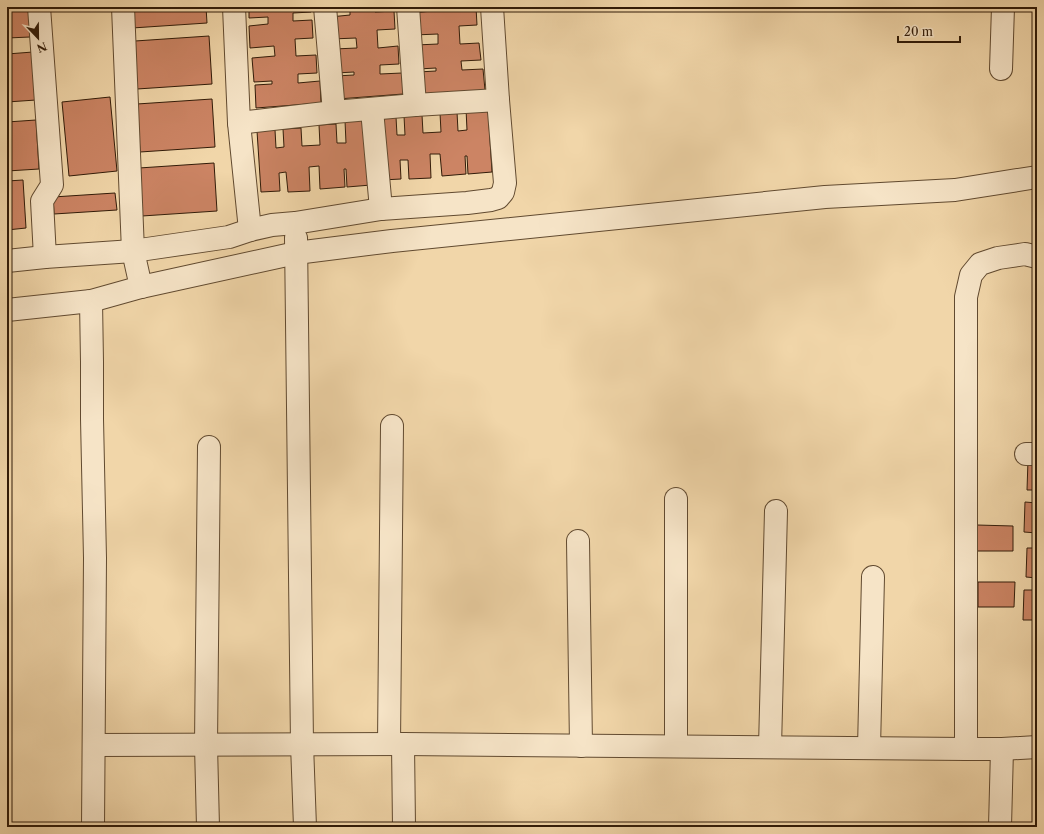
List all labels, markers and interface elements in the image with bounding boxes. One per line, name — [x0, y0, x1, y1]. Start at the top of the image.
north arrow — [18, 18, 58, 58]
scale bar — [898, 18, 960, 44]
text: 20 m — [904, 24, 933, 39]
text: N — [34, 39, 49, 56]

